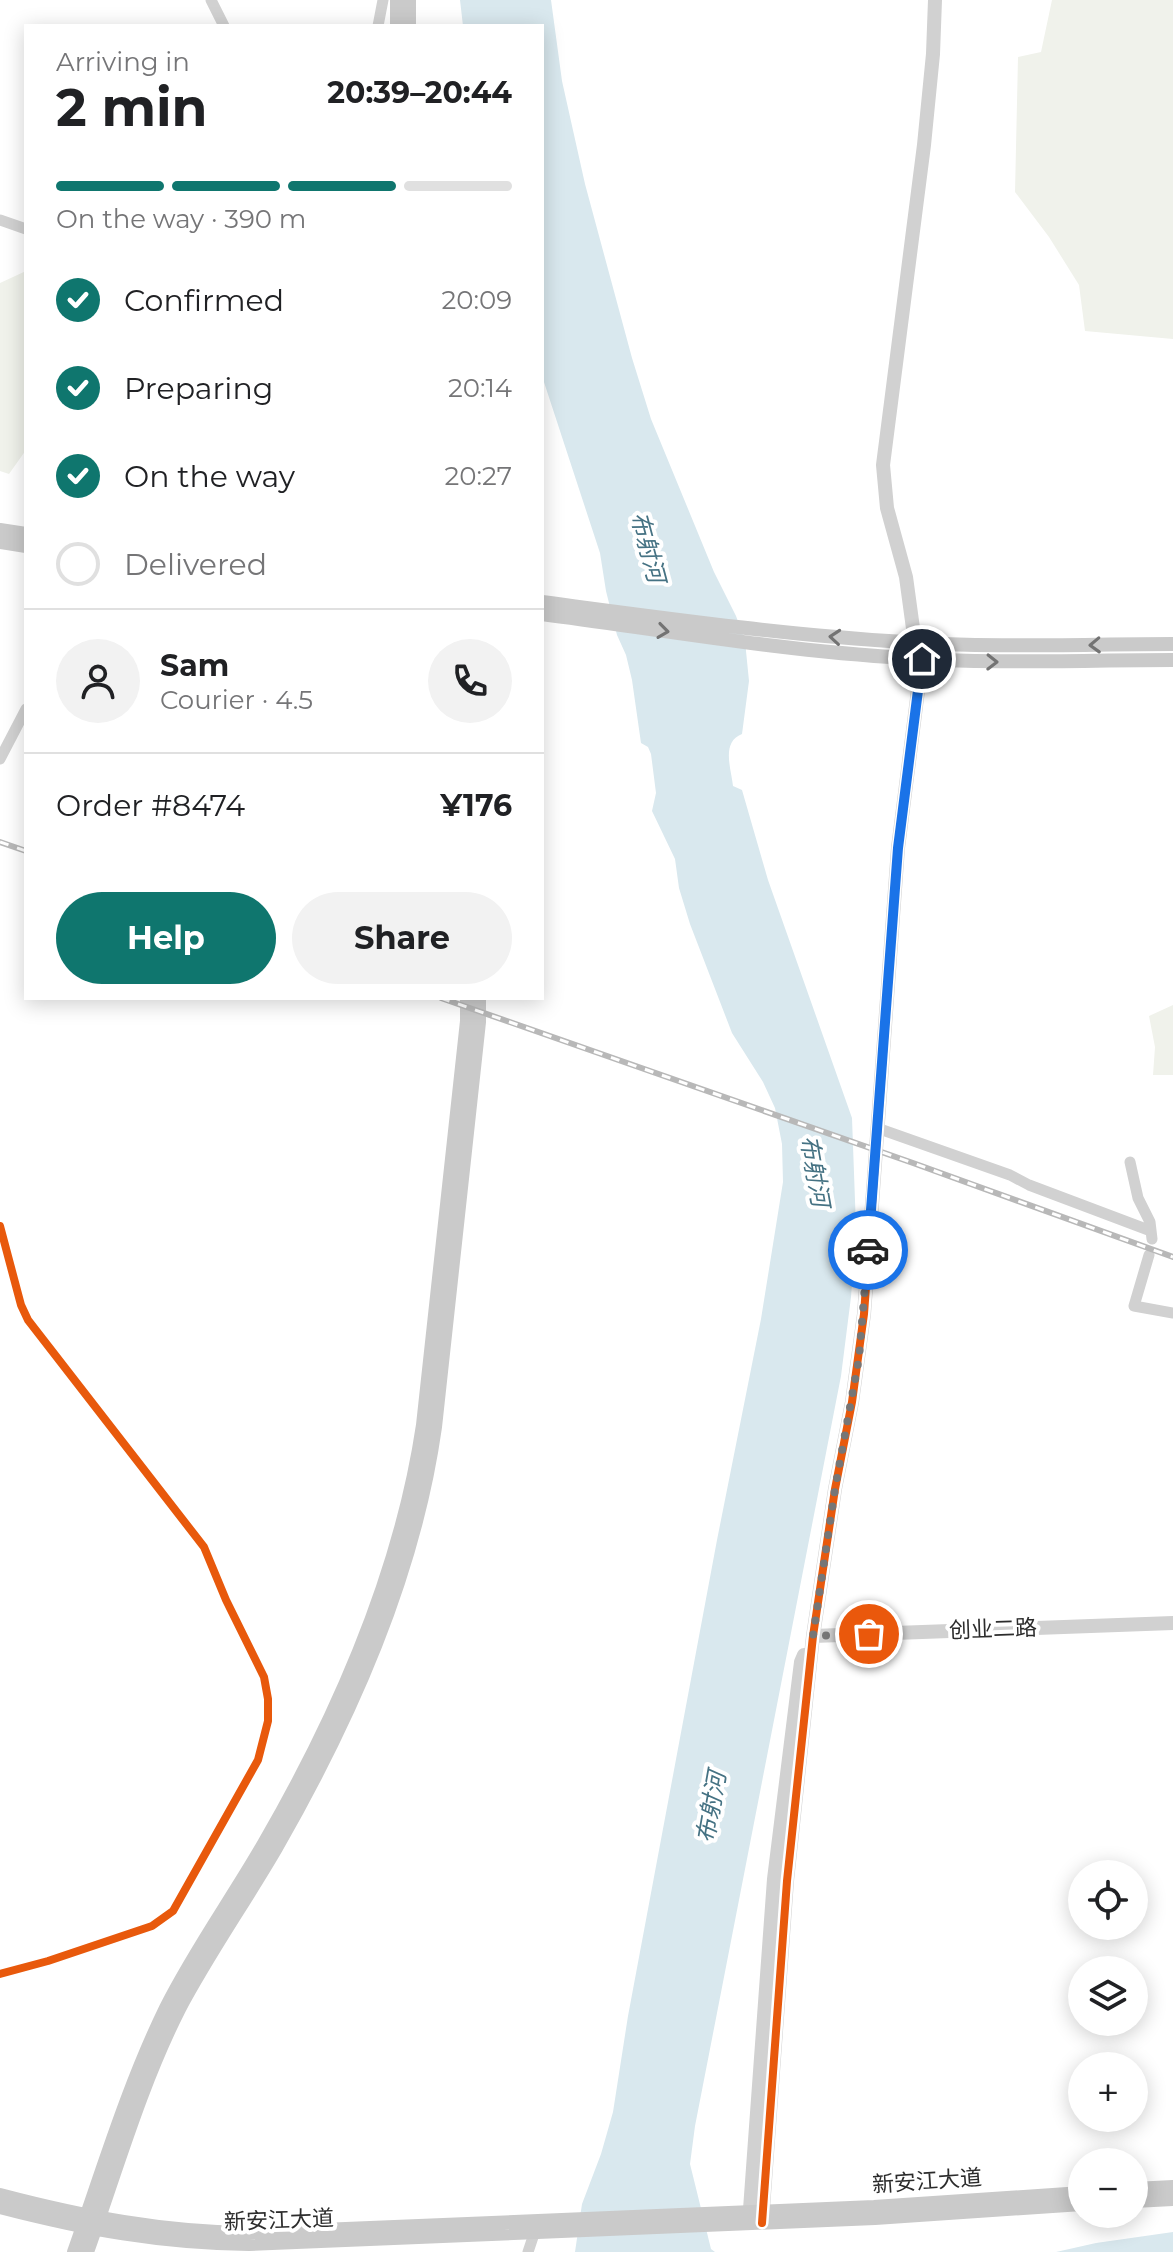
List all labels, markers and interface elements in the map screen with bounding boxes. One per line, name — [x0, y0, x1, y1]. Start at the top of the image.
text: Arriving in — [56, 46, 190, 78]
text: 20:39–20:44 — [327, 74, 512, 111]
text: 2 min — [56, 76, 208, 139]
text: On the way · 390 m — [56, 203, 306, 235]
icon: check — [56, 278, 100, 322]
text: Confirmed — [124, 282, 284, 319]
text: 20:09 — [442, 284, 512, 316]
icon: check — [56, 366, 100, 410]
text: Preparing — [124, 370, 273, 407]
text: 20:14 — [448, 372, 512, 404]
icon: check — [56, 454, 100, 498]
text: On the way — [124, 458, 295, 495]
text: 20:27 — [445, 460, 512, 492]
water label: 布射河 — [625, 508, 672, 589]
text: Delivered — [124, 546, 267, 583]
one-way arrow — [656, 622, 670, 639]
pin — [888, 625, 956, 693]
one-way arrow — [828, 628, 841, 645]
icon: home — [900, 637, 944, 681]
one-way arrow — [1088, 637, 1101, 654]
button: person — [56, 639, 140, 723]
button: phone — [428, 639, 512, 723]
text: Sam — [160, 647, 229, 684]
one-way arrow — [986, 653, 999, 670]
text: Courier · 4.5 — [160, 684, 313, 716]
text: Order #8474 — [56, 787, 245, 824]
text: ¥176 — [440, 787, 512, 824]
button: Help — [56, 892, 276, 984]
button: Share — [292, 892, 512, 984]
water label: 布射河 — [794, 1133, 836, 1213]
courier — [828, 1210, 908, 1290]
icon: car — [846, 1228, 890, 1272]
pin — [835, 1600, 903, 1668]
icon: bag — [847, 1612, 891, 1656]
street label: 创业二路 — [949, 1614, 1037, 1644]
water label: 布射河 — [690, 1765, 732, 1845]
map controls — [1068, 1860, 1148, 2228]
button: locate — [1068, 1860, 1148, 1940]
button: layers — [1068, 1956, 1148, 2036]
button: + — [1068, 2052, 1148, 2132]
button: − — [1068, 2148, 1148, 2228]
street label: 新安江大道 — [871, 2164, 983, 2198]
street label: 新安江大道 — [224, 2205, 334, 2235]

